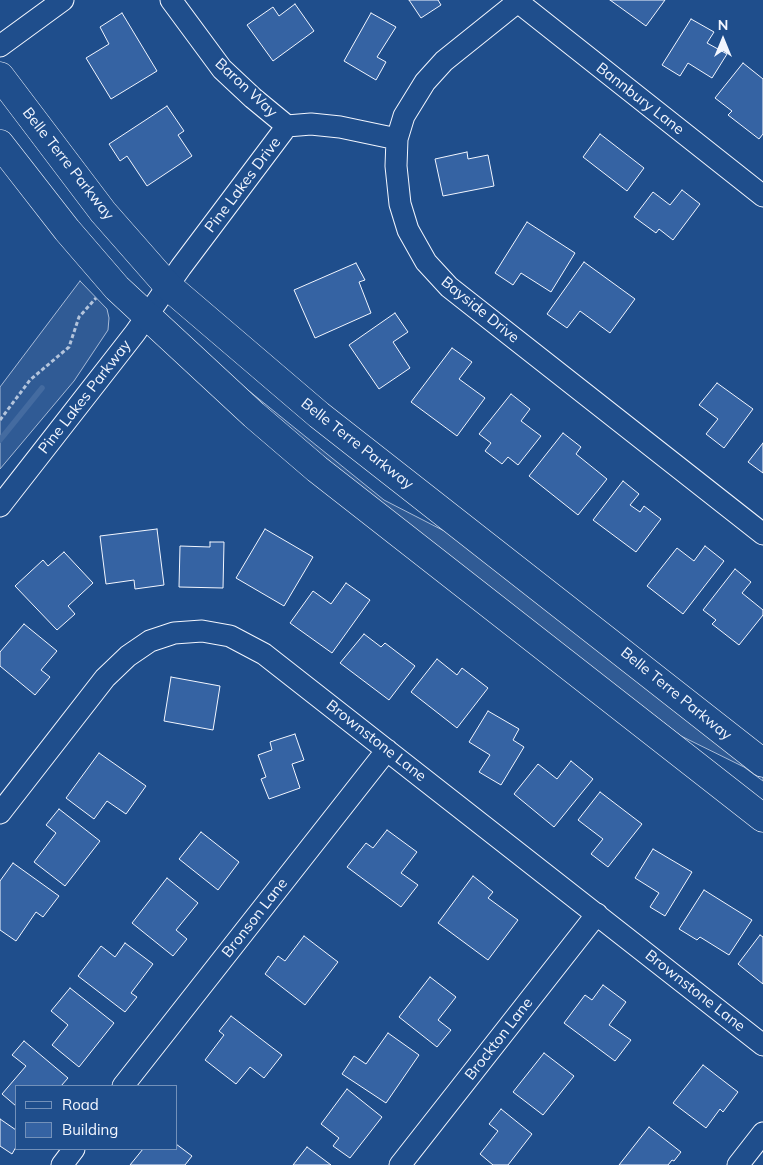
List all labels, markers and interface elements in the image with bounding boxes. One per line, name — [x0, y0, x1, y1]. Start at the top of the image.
north arrow — [698, 15, 748, 65]
text: N — [718, 16, 728, 34]
street label: Baron Way — [211, 55, 281, 121]
street label: Bannbury Lane — [593, 59, 687, 139]
street label: Belle Terre Parkway — [19, 104, 117, 224]
street label: Pine Lakes Drive — [201, 134, 285, 236]
street label: Bayside Drive — [437, 273, 523, 347]
street label: Pine Lakes Parkway — [35, 336, 135, 458]
street label: Belle Terre Parkway — [297, 395, 417, 493]
street label: Belle Terre Parkway — [617, 644, 735, 744]
street label: Brownstone Lane — [322, 696, 430, 786]
street label: Bronson Lane — [218, 875, 292, 961]
street label: Brownstone Lane — [641, 946, 749, 1036]
street label: Brockton Lane — [461, 994, 537, 1084]
legend — [15, 1085, 178, 1150]
text: Road — [62, 1095, 99, 1114]
text: Building — [62, 1120, 118, 1139]

